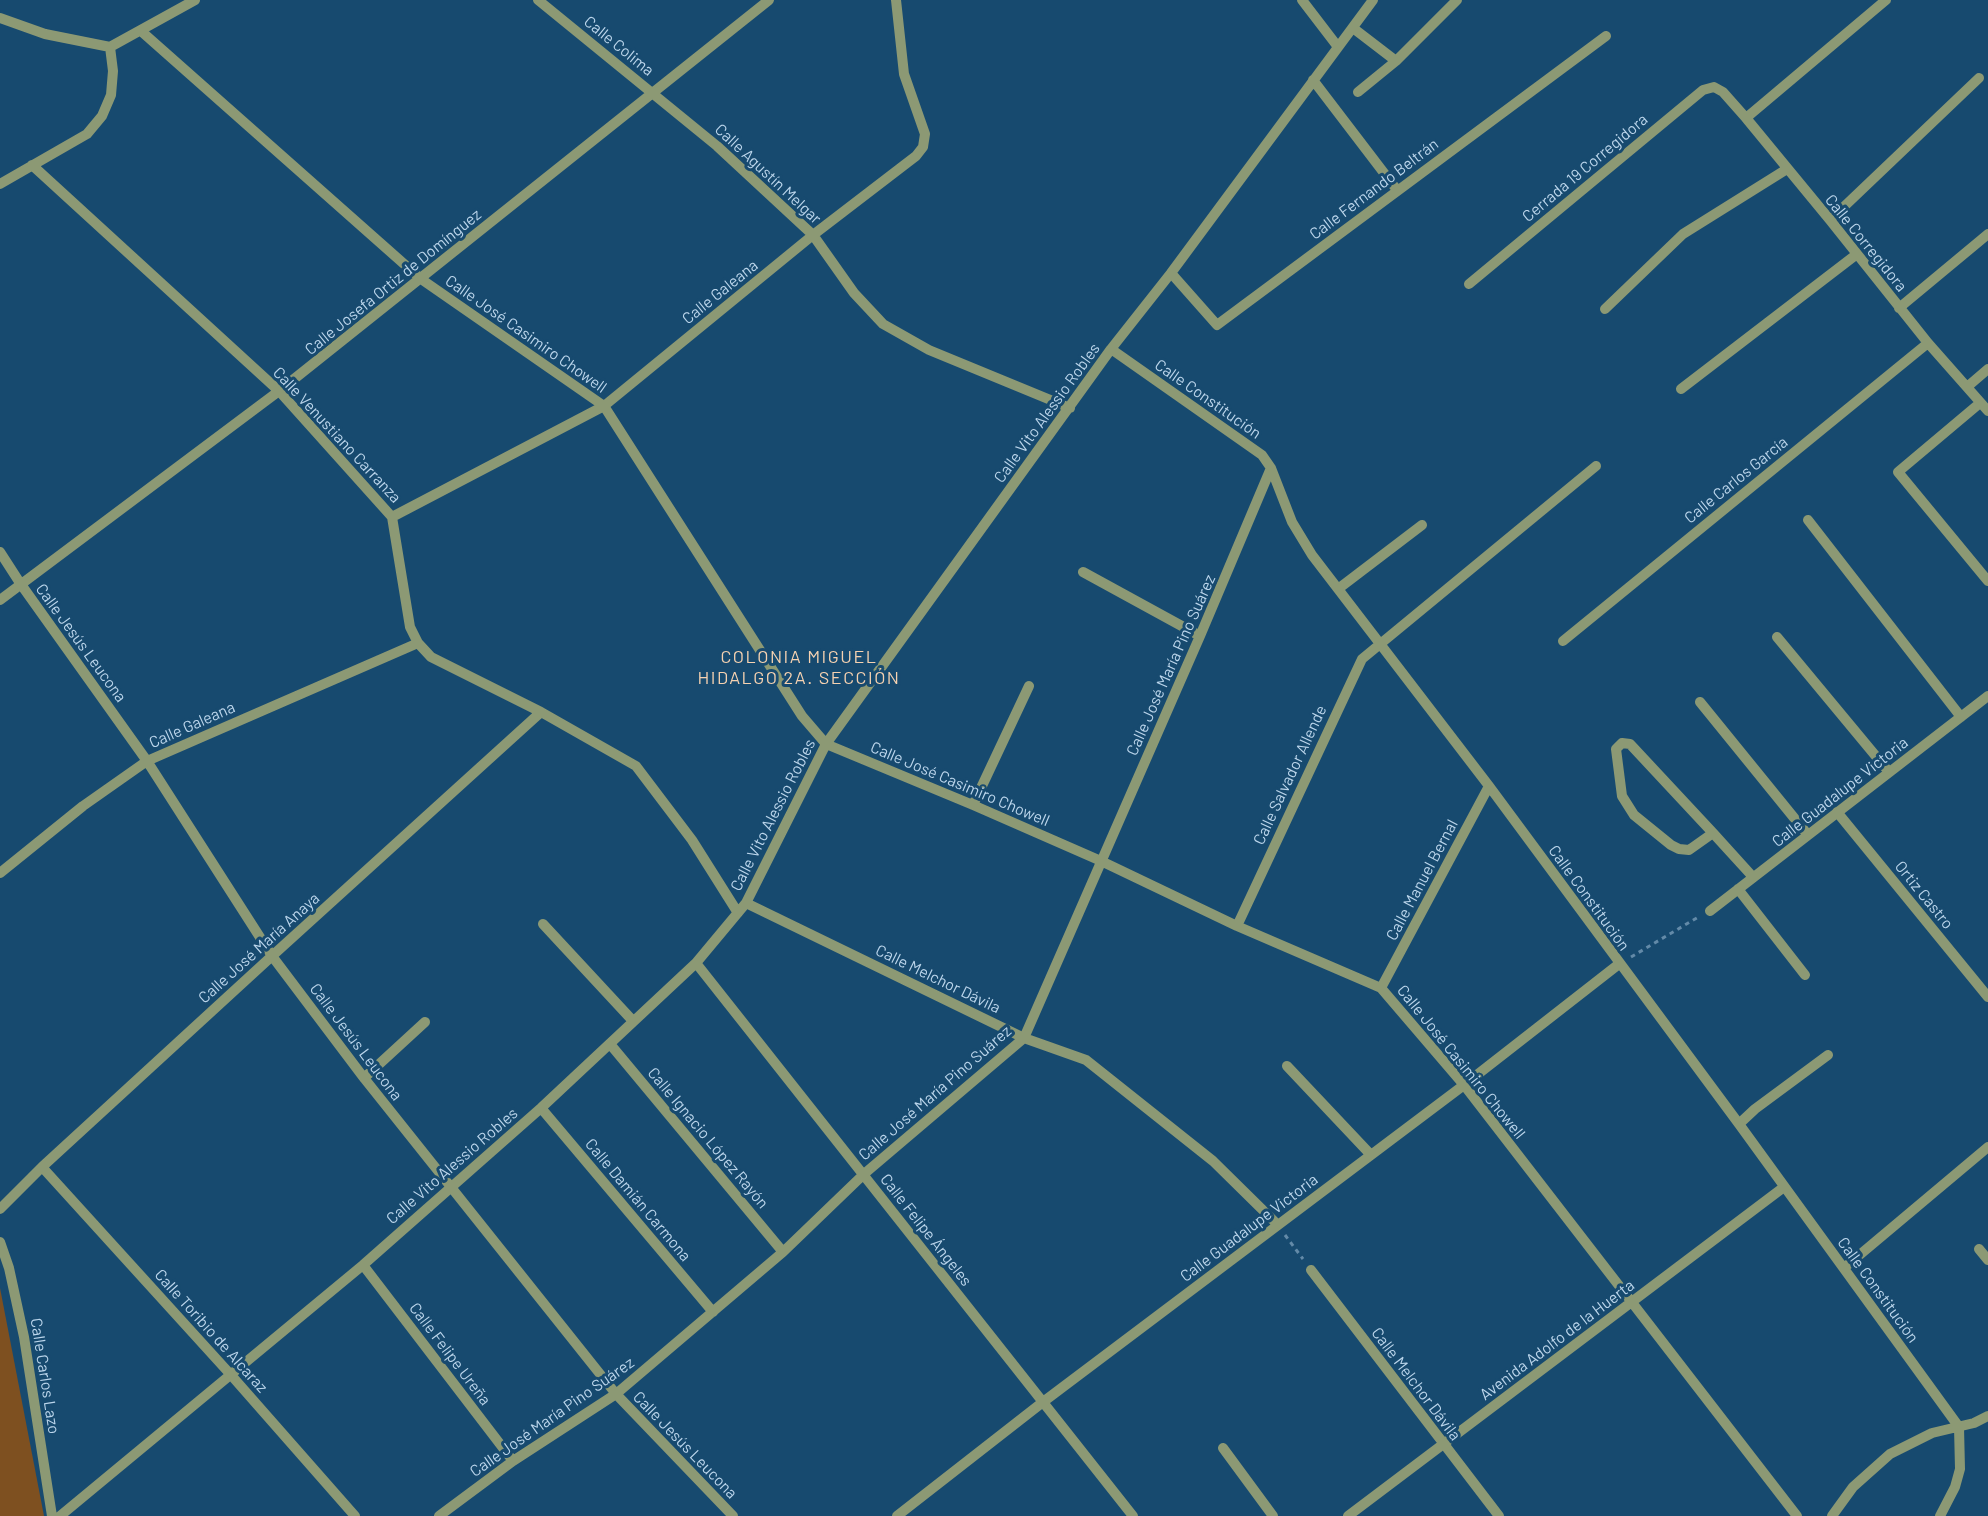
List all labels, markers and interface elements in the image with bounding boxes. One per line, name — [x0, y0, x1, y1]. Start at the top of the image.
street label: Calle Colima — [580, 12, 658, 80]
street label: Cerrada 19 Corregidora — [1518, 110, 1652, 226]
street label: Calle Agustín Melgar — [711, 120, 825, 228]
street label: Calle Fernando Beltrán — [1306, 134, 1442, 244]
street label: Calle Corregidora — [1821, 191, 1911, 295]
street label: Calle Josefa Ortiz de Domínguez — [301, 205, 485, 359]
street label: Calle Galeana — [678, 256, 762, 328]
street label: Calle José Casimiro Chowell — [442, 271, 610, 397]
street label: Calle Vito Alessio Robles — [990, 339, 1104, 487]
street label: Calle Constitución — [1151, 355, 1265, 443]
street label: Calle Venustiano Carranza — [269, 363, 405, 507]
street label: Calle Carlos García — [1681, 432, 1791, 528]
street label: Calle José María Pino Suárez — [1122, 572, 1220, 758]
street label: Calle Jesús Leucona — [32, 580, 130, 706]
district label: COLONIA MIGUEL HIDALGO 2A. SECCIÓN — [697, 646, 901, 688]
street label: Calle Galeana — [146, 698, 238, 752]
street label: Calle Salvador Allende — [1249, 702, 1331, 848]
street label: Calle Guadalupe Victoria — [1768, 733, 1912, 851]
street label: Calle Vito Alessio Robles — [726, 736, 820, 894]
street label: Calle José Casimiro Chowell — [868, 738, 1052, 830]
street label: Calle Manuel Bernal — [1382, 816, 1462, 944]
street label: Calle Constitución — [1544, 842, 1634, 954]
street label: Ortiz Castro — [1891, 857, 1957, 933]
street label: Calle José María Anaya — [195, 889, 323, 1007]
street label: Calle Melchor Dávila — [872, 940, 1004, 1018]
street label: Calle Jesús Leucona — [306, 980, 406, 1104]
street label: Calle José Casimiro Chowell — [1393, 981, 1529, 1143]
street label: Calle José María Pino Suárez — [855, 1021, 1015, 1165]
street label: Calle Ignacio López Rayón — [643, 1064, 773, 1212]
street label: Calle Vito Alessio Robles — [382, 1104, 522, 1228]
street label: Calle Damián Carmona — [581, 1135, 695, 1265]
street label: Calle Felipe Ángeles — [876, 1170, 976, 1290]
street label: Calle Guadalupe Victoria — [1176, 1170, 1322, 1286]
street label: Calle Constitución — [1833, 1234, 1923, 1346]
street label: Calle Toribio de Alcaraz — [150, 1265, 272, 1397]
street label: Avenida Adolfo de la Huerta — [1476, 1276, 1638, 1404]
street label: Calle Felipe Ureña — [405, 1299, 495, 1409]
street label: Calle Carlos Lazo — [26, 1317, 64, 1435]
street label: Calle Melchor Dávila — [1367, 1324, 1465, 1444]
street label: Calle José María Pino Suárez — [466, 1353, 638, 1481]
street label: Calle Jesús Leucona — [629, 1387, 741, 1503]

